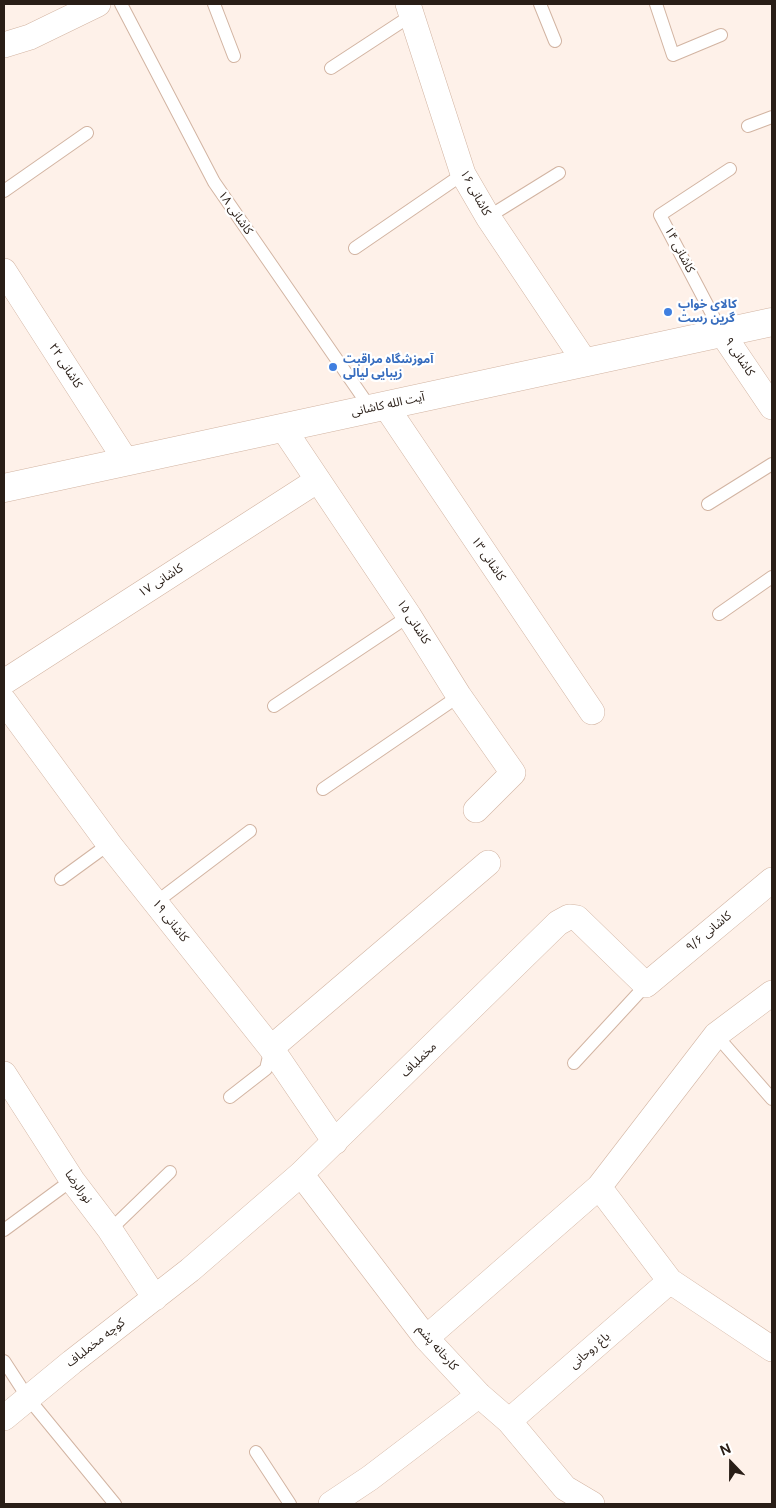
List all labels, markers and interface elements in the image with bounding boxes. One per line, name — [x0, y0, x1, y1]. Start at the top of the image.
street label: کاشانی ۱۶ — [457, 168, 493, 218]
street label: کاشانی ۱۸ — [215, 188, 255, 238]
street label: کاشانی ۱۴ — [661, 224, 697, 276]
place label: کالای خواب گرین رست — [678, 298, 737, 326]
marker: کالای خواب گرین رست — [662, 306, 674, 318]
street label: کاشانی ۹ — [721, 335, 757, 379]
street label: کاشانی ۲۲ — [45, 341, 85, 391]
place label: آموزشگاه مراقبت زیبایی لیالی — [343, 353, 434, 381]
marker: آموزشگاه مراقبت زیبایی لیالی — [327, 361, 339, 373]
street label: آیت الله کاشانی — [350, 390, 426, 420]
street label: کاشانی ۱۳ — [468, 534, 508, 584]
street label: کاشانی ۱۷ — [136, 561, 186, 601]
street label: کاشانی ۱۵ — [393, 597, 433, 647]
street label: کاشانی ۱۹ — [149, 897, 191, 945]
street label: کاشانی ۹/۶ — [683, 909, 735, 955]
street label: مخملباف — [398, 1040, 440, 1080]
street label: نورالرضا — [61, 1168, 95, 1206]
street label: کوچه مخملباف — [64, 1316, 128, 1370]
street label: کارخانه پشم — [413, 1322, 461, 1374]
street label: باغ روحانی — [567, 1330, 613, 1372]
north arrow — [706, 1438, 756, 1488]
text: N — [717, 1439, 733, 1459]

